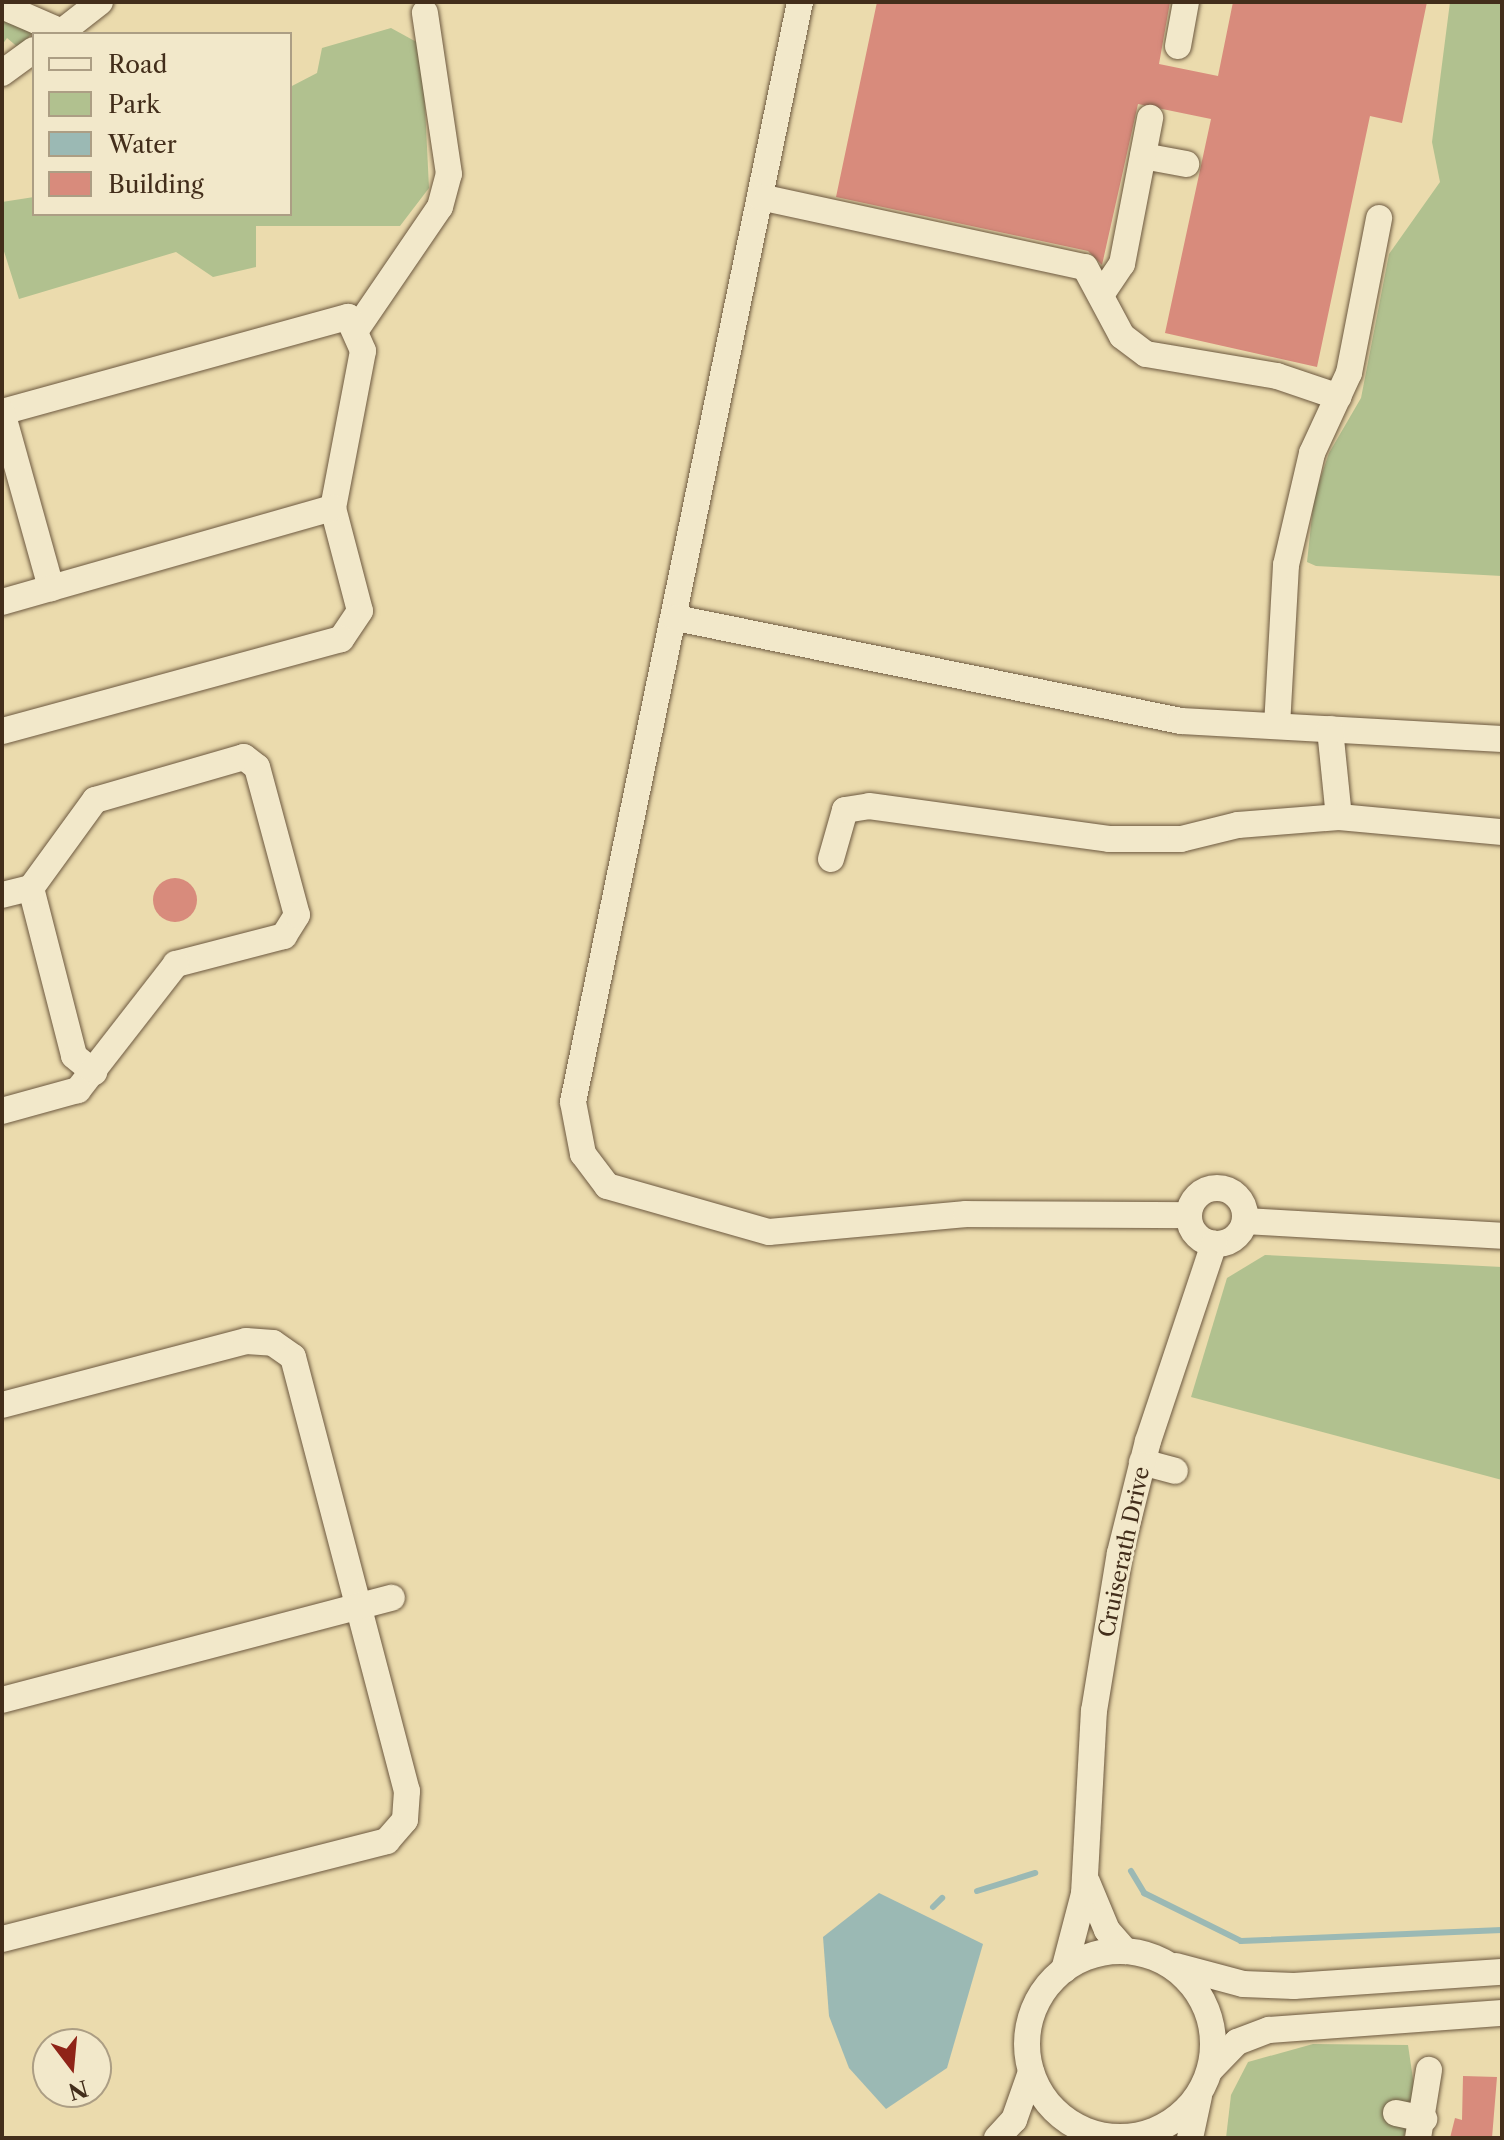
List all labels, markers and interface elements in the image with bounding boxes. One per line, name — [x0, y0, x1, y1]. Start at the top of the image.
legend — [32, 32, 292, 216]
text: Road — [108, 50, 167, 79]
text: Park — [108, 90, 160, 119]
text: Water — [108, 130, 177, 159]
text: Building — [108, 170, 204, 199]
street label: Cruiserath Drive — [1093, 1464, 1155, 1640]
north arrow — [32, 2028, 112, 2108]
text: N — [65, 2074, 91, 2105]

